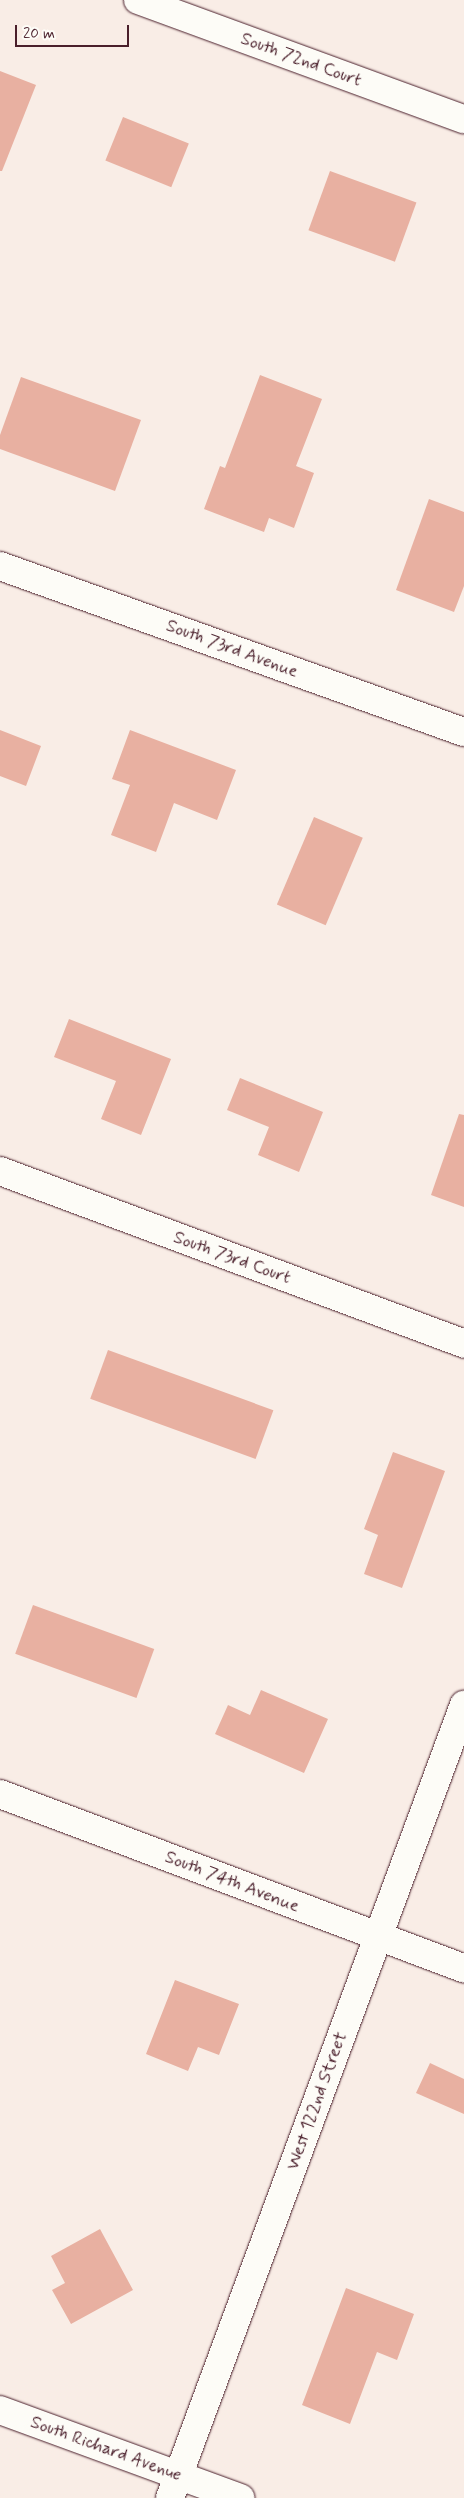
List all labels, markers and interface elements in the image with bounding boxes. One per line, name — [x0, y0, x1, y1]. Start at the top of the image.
scale bar — [18, 15, 131, 47]
text: 20 m — [23, 24, 55, 44]
street label: South 72nd Court — [236, 28, 366, 92]
street label: South 73rd Avenue — [163, 615, 301, 683]
street label: South 73rd Court — [169, 1226, 295, 1290]
street label: South 74th Avenue — [162, 1846, 302, 1918]
street label: West 122nd Street — [282, 2029, 352, 2173]
street label: South Richard Avenue — [26, 2411, 186, 2487]

